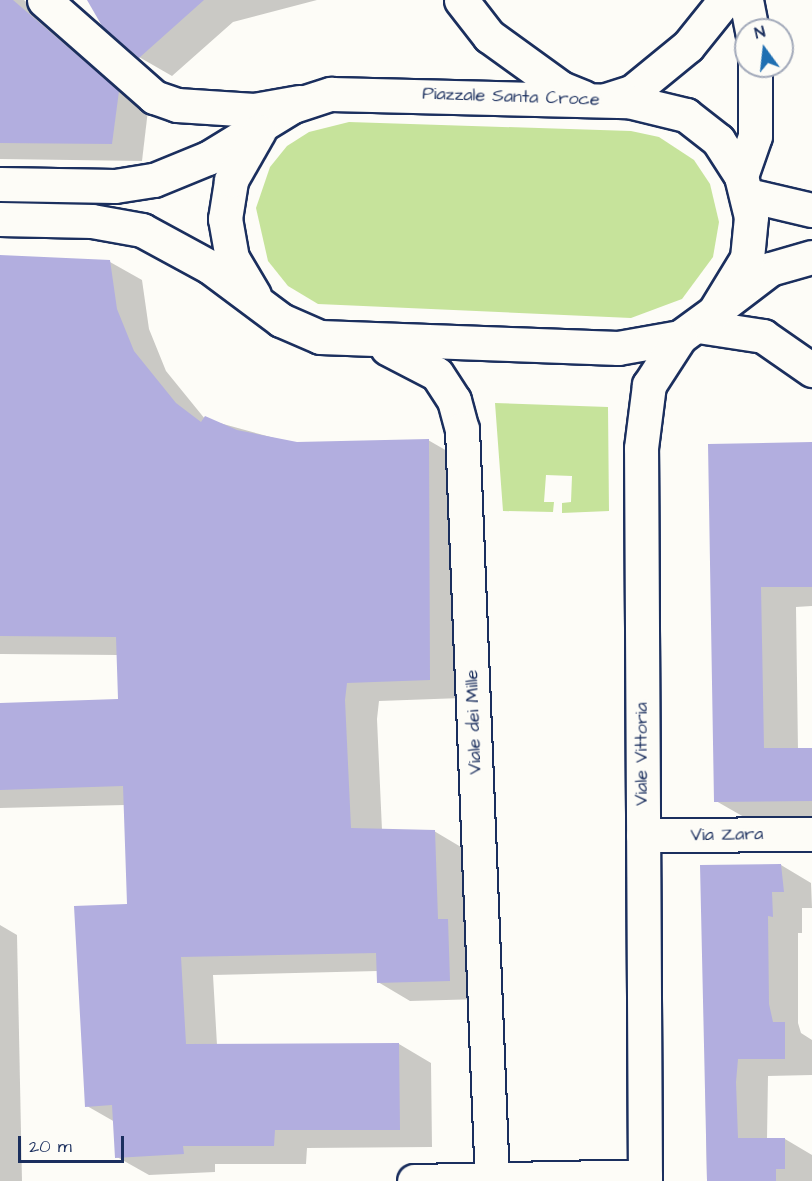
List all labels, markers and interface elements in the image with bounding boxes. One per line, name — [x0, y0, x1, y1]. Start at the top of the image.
north arrow — [734, 18, 794, 78]
text: N — [752, 21, 768, 44]
street label: Piazzale Santa Croce — [422, 83, 600, 111]
street label: Viale dei Mille — [461, 669, 487, 775]
street label: Viale Vittoria — [631, 702, 653, 806]
street label: Via Zara — [690, 824, 764, 846]
scale bar — [21, 1124, 128, 1162]
text: 20 m — [29, 1134, 72, 1159]

